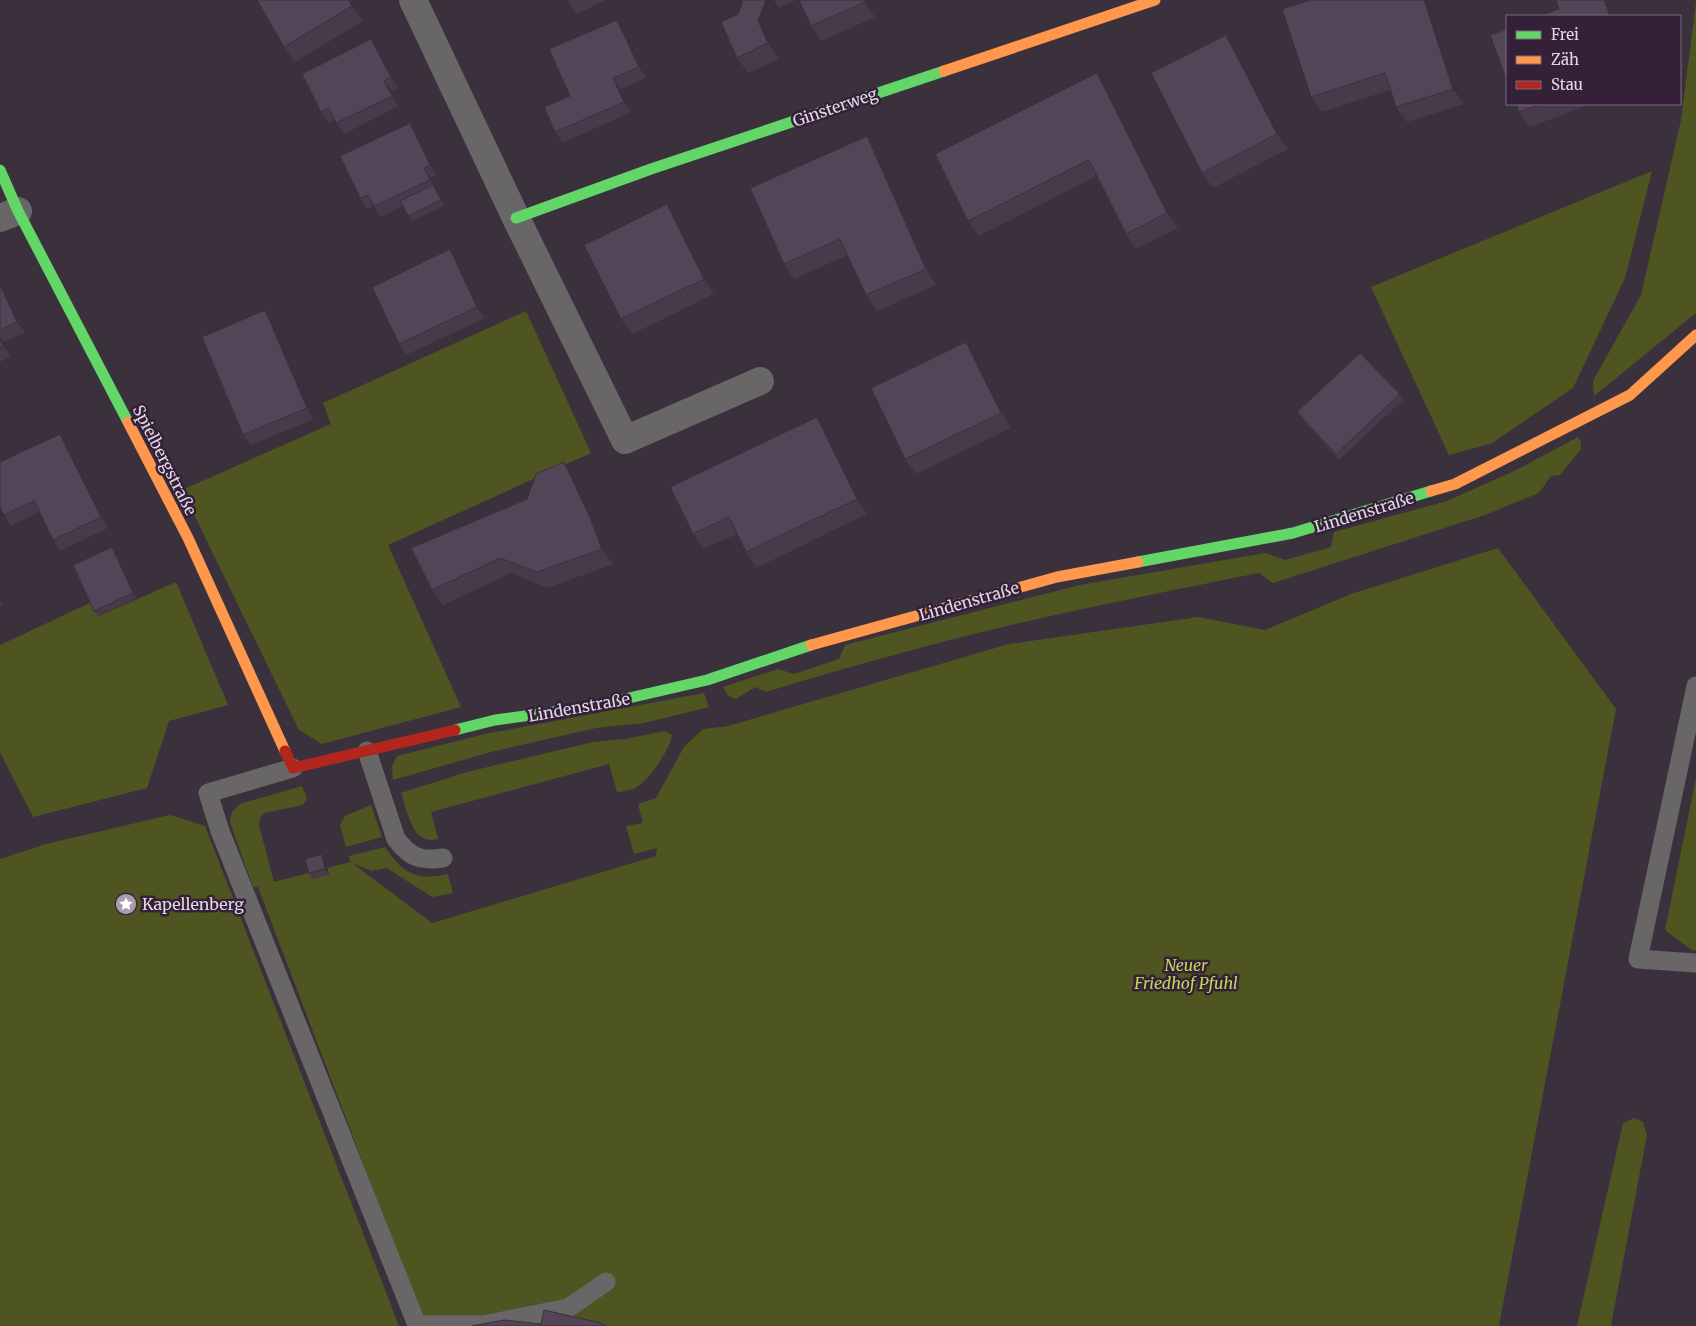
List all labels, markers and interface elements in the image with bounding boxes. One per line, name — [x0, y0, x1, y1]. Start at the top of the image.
legend — [1506, 15, 1681, 105]
text: Frei — [1551, 25, 1579, 44]
text: Zäh — [1551, 50, 1579, 69]
text: Stau — [1551, 75, 1583, 94]
street label: Ginsterweg — [790, 83, 880, 131]
street label: Spielbergstraße — [129, 402, 201, 518]
street label: Lindenstraße — [1312, 487, 1416, 537]
street label: Lindenstraße — [917, 577, 1021, 625]
street label: Lindenstraße — [526, 688, 632, 726]
place icon: Kapellenberg — [114, 892, 138, 916]
place label: Kapellenberg — [142, 894, 244, 914]
park label: Neuer Friedhof Pfuhl — [1133, 955, 1238, 993]

